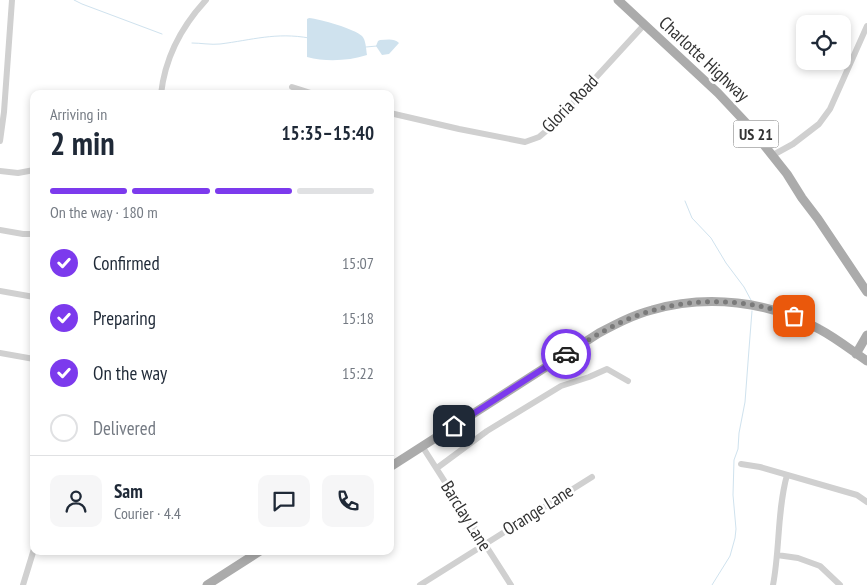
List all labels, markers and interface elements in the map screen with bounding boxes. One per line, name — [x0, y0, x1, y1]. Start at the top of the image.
street label: Charlotte Highway — [654, 11, 754, 106]
map controls — [796, 15, 851, 70]
button: locate — [796, 15, 851, 70]
street label: Gloria Road — [537, 70, 603, 137]
text: Arriving in — [50, 104, 107, 124]
road number: US 21 — [734, 120, 778, 148]
text: 15:35–15:40 — [281, 121, 374, 145]
text: 2 min — [50, 122, 115, 164]
text: On the way · 180 m — [50, 202, 158, 222]
icon: check — [50, 249, 78, 277]
text: Confirmed — [93, 251, 160, 275]
text: 15:07 — [342, 253, 374, 273]
pin — [773, 295, 815, 337]
icon: bag — [780, 302, 808, 330]
icon: check — [50, 304, 78, 332]
text: Preparing — [93, 306, 156, 330]
text: 15:18 — [342, 308, 374, 328]
courier — [541, 329, 591, 379]
icon: car — [552, 340, 580, 368]
icon: check — [50, 359, 78, 387]
text: On the way — [93, 361, 167, 385]
text: 15:22 — [342, 363, 374, 383]
pin — [433, 405, 475, 447]
icon: home — [440, 412, 468, 440]
text: Delivered — [93, 416, 156, 440]
button: person — [50, 475, 102, 527]
button: chat — [258, 475, 310, 527]
button: phone — [322, 475, 374, 527]
street label: Barclay Lane — [436, 476, 497, 555]
text: Sam — [114, 479, 143, 503]
street label: Orange Lane — [498, 479, 577, 540]
text: Courier · 4.4 — [114, 503, 181, 523]

